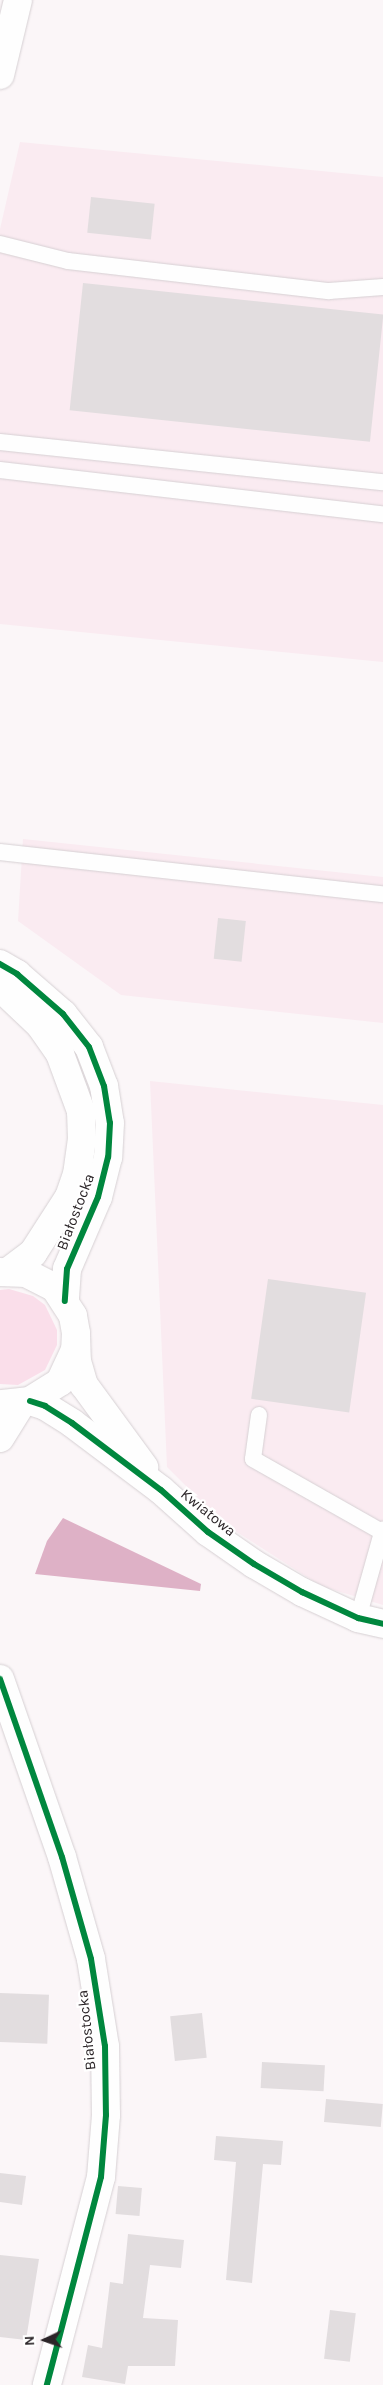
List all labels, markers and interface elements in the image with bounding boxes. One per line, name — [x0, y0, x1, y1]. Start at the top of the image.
street label: Białostocka — [53, 1171, 99, 1253]
street label: Kwiatowa — [177, 1485, 239, 1541]
street label: Białostocka — [74, 1989, 100, 2071]
north arrow — [20, 2315, 70, 2365]
text: N — [21, 2335, 38, 2346]

